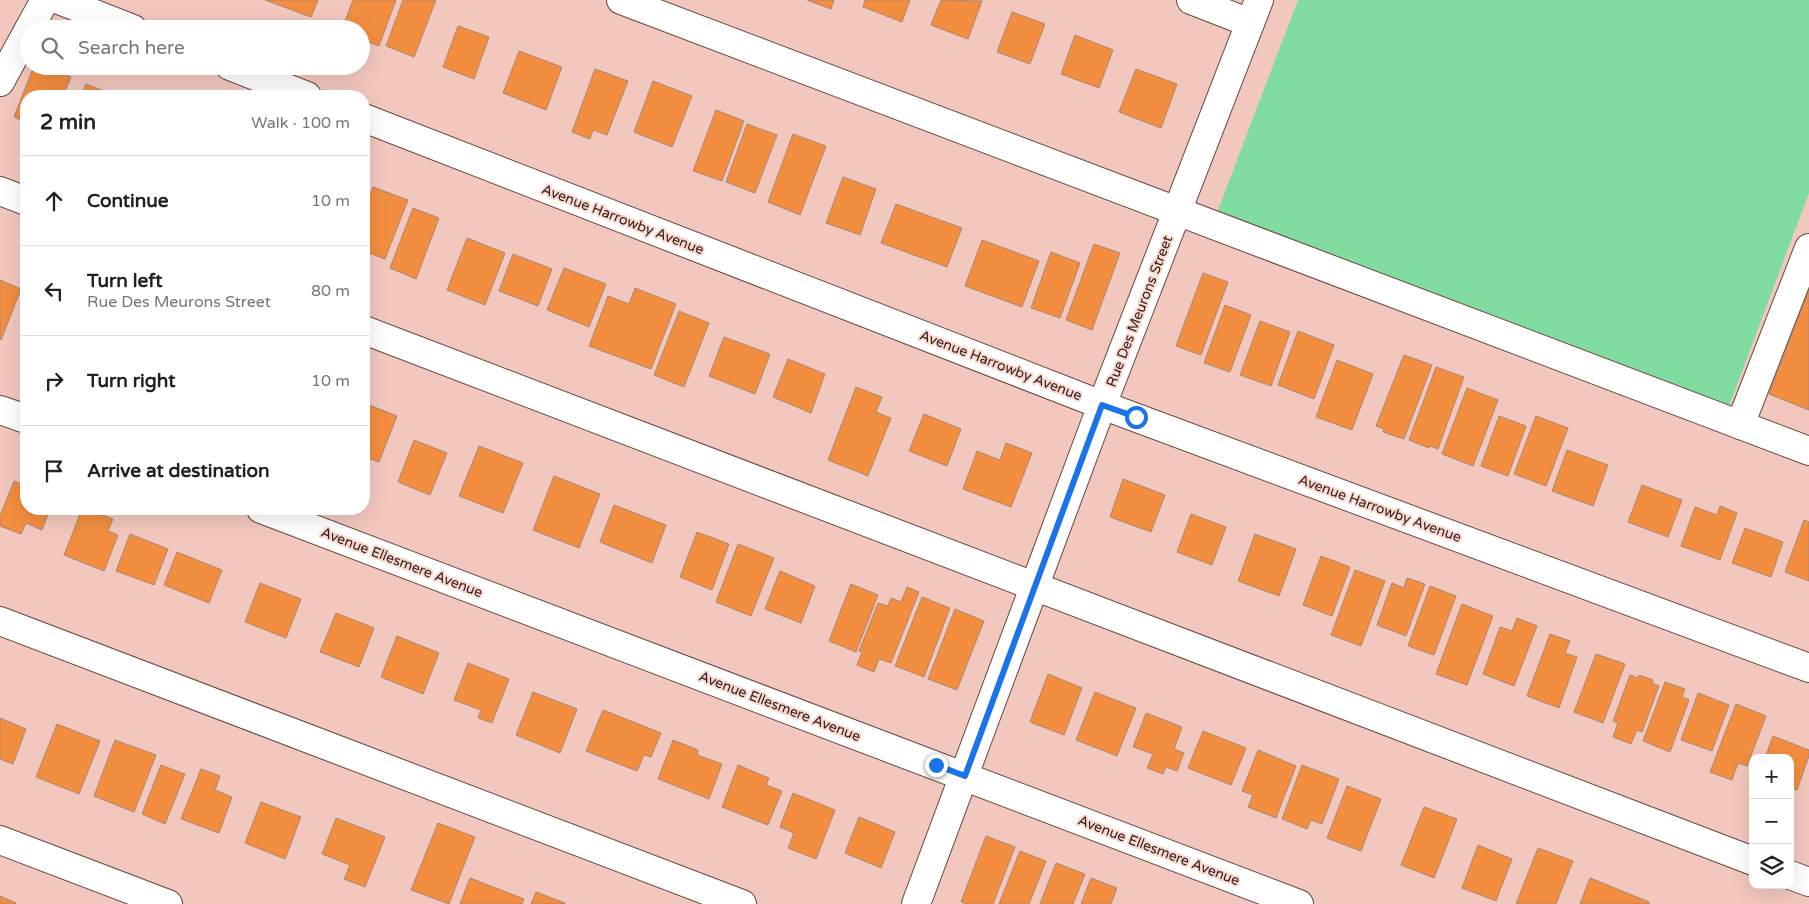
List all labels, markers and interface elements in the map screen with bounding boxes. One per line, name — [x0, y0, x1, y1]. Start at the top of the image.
search box — [20, 20, 370, 75]
icon: search — [38, 34, 66, 62]
text: Search here — [78, 37, 185, 59]
text: 2 min — [40, 110, 96, 135]
text: Walk · 100 m — [251, 113, 350, 133]
street label: Avenue Harrowby Avenue — [539, 181, 706, 258]
icon: ahead — [40, 187, 68, 215]
text: Continue — [87, 190, 169, 212]
text: 10 m — [311, 191, 350, 211]
street label: Rue Des Meurons Street — [1103, 232, 1176, 389]
text: Turn left — [87, 270, 163, 292]
icon: left — [40, 277, 68, 305]
text: 80 m — [311, 281, 350, 301]
text: Rue Des Meurons Street — [87, 292, 271, 312]
street label: Avenue Harrowby Avenue — [917, 327, 1084, 404]
icon: right — [40, 367, 68, 395]
text: Turn right — [87, 370, 175, 392]
text: 10 m — [311, 371, 350, 391]
route start — [1125, 406, 1148, 429]
icon: arrive — [40, 457, 68, 485]
text: Arrive at destination — [87, 460, 270, 482]
street label: Avenue Harrowby Avenue — [1296, 471, 1464, 546]
street label: Avenue Ellesmere Avenue — [319, 524, 485, 601]
street label: Avenue Ellesmere Avenue — [697, 668, 863, 745]
route end — [925, 754, 948, 777]
map controls — [1749, 754, 1794, 889]
button: + — [1749, 754, 1794, 799]
button: − — [1749, 799, 1794, 844]
street label: Avenue Ellesmere Avenue — [1076, 812, 1242, 889]
button: layers — [1749, 844, 1794, 889]

